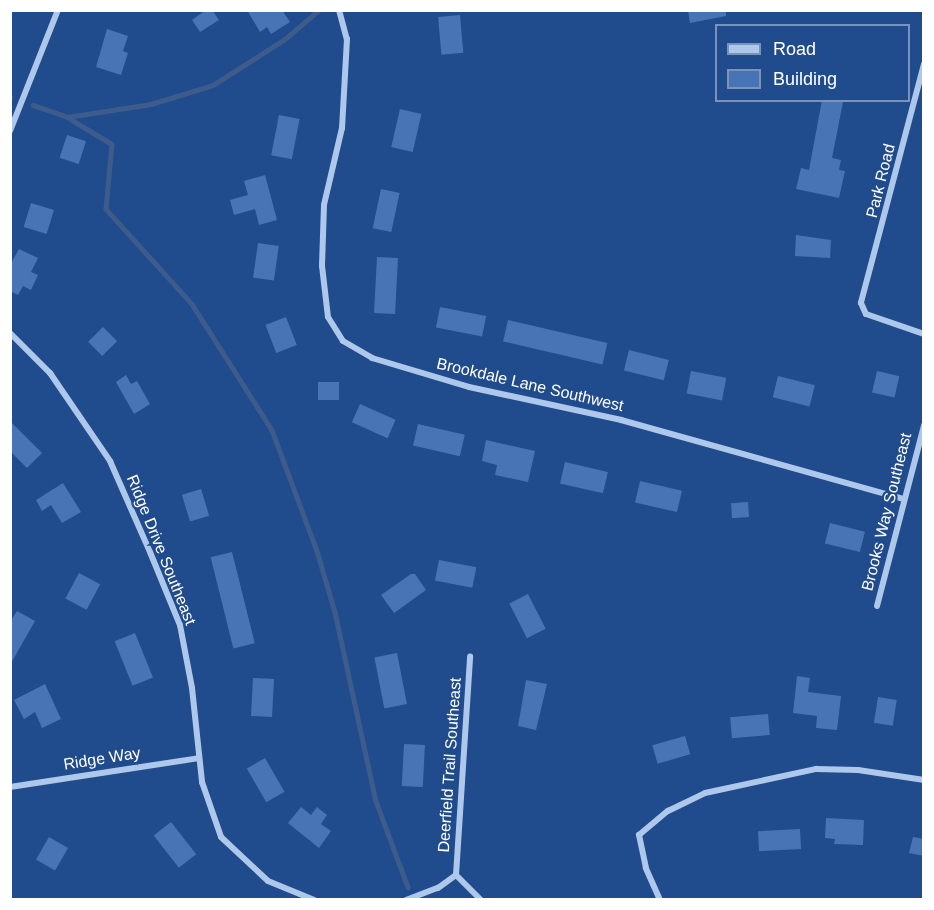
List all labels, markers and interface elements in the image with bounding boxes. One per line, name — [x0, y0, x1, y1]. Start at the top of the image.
legend — [715, 24, 910, 102]
text: Road — [773, 39, 816, 59]
text: Building — [773, 69, 837, 89]
street label: Park Road — [863, 142, 899, 220]
street label: Brookdale Lane Southwest — [435, 354, 625, 416]
street label: Brooks Way Southeast — [858, 431, 916, 593]
street label: Ridge Drive Southeast — [122, 472, 200, 628]
street label: Deerfield Trail Southeast — [434, 677, 466, 853]
street label: Ridge Way — [62, 743, 142, 775]

